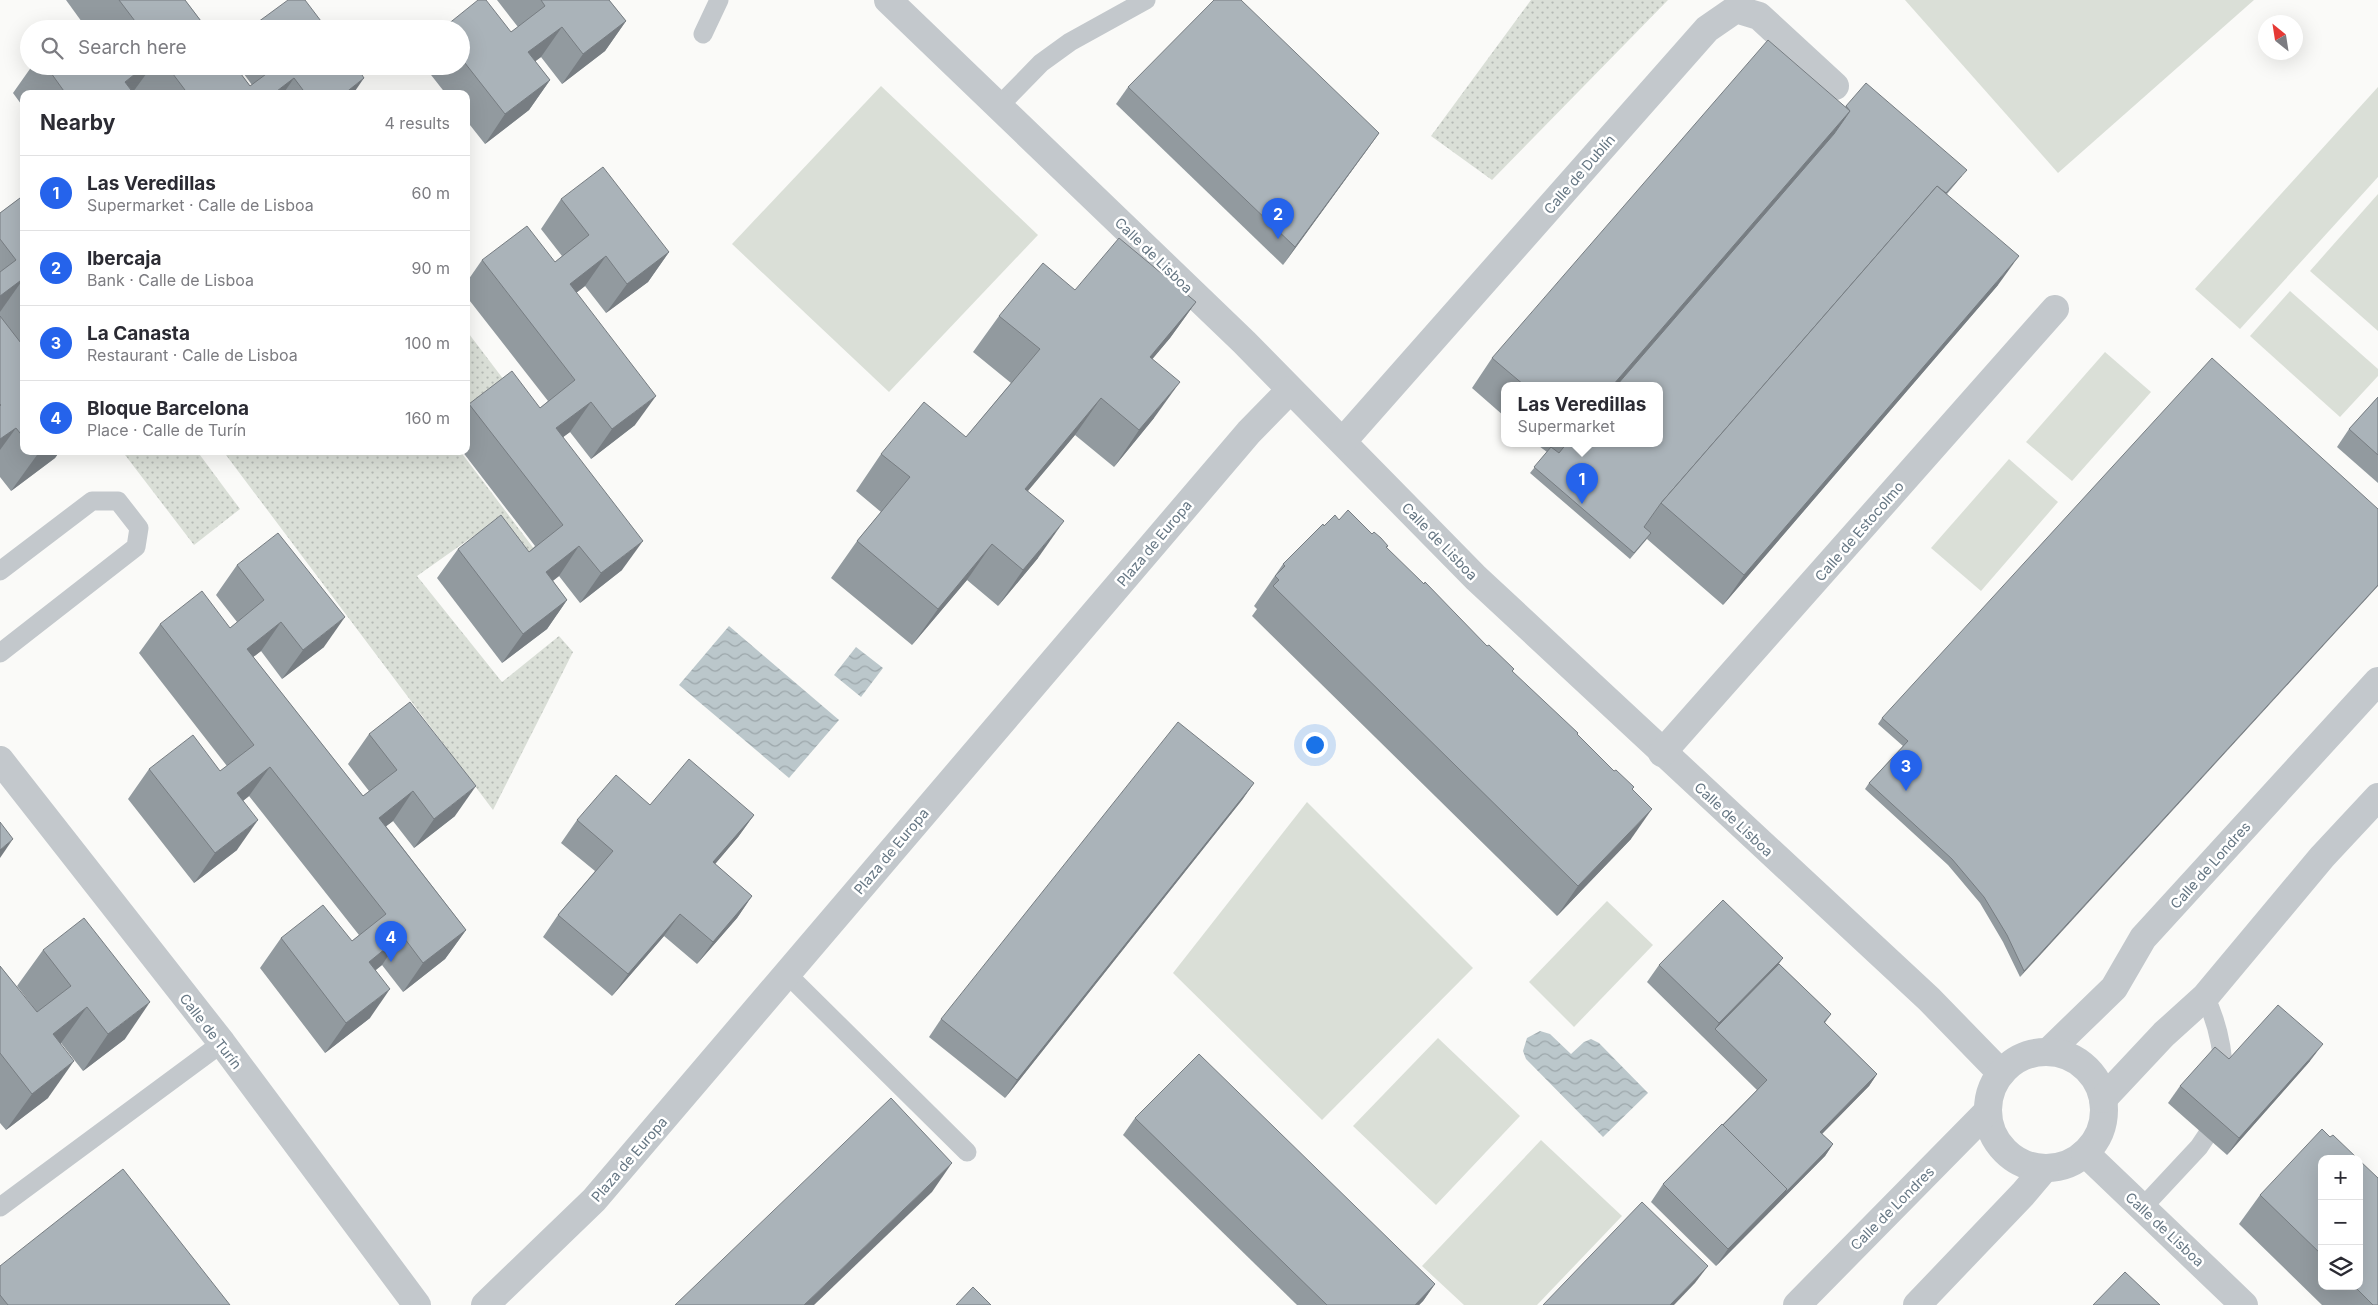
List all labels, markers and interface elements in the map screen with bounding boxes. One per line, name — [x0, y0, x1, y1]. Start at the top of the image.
north arrow — [2258, 15, 2303, 60]
search box — [20, 20, 470, 75]
icon: search — [38, 34, 66, 62]
text: Search here — [78, 36, 187, 59]
text: Nearby — [40, 110, 115, 135]
text: 4 results — [385, 113, 450, 133]
street label: Calle de Dublín — [1540, 131, 1618, 217]
text: Las Veredillas — [87, 172, 216, 195]
text: 1 — [53, 183, 59, 203]
text: 60 m — [411, 183, 450, 203]
text: Supermarket · Calle de Lisboa — [87, 195, 314, 215]
pin: 2 — [1262, 198, 1294, 239]
street label: Calle de Lisboa — [1112, 214, 1196, 296]
text: Ibercaja — [87, 247, 161, 270]
text: 2 — [51, 258, 61, 278]
text: 90 m — [411, 258, 450, 278]
text: Bank · Calle de Lisboa — [87, 270, 254, 290]
text: La Canasta — [87, 322, 190, 345]
text: 3 — [51, 333, 61, 353]
text: 100 m — [405, 333, 450, 353]
text: Restaurant · Calle de Lisboa — [87, 345, 298, 365]
popup — [1501, 382, 1663, 447]
text: Las Veredillas — [1518, 393, 1646, 416]
text: Bloque Barcelona — [87, 397, 249, 420]
text: 4 — [51, 408, 61, 428]
text: 160 m — [405, 408, 450, 428]
text: Supermarket — [1518, 416, 1615, 436]
text: Place · Calle de Turín — [87, 420, 246, 440]
pin: 1 — [1566, 463, 1598, 504]
street label: Calle de Estocolmo — [1811, 478, 1907, 584]
street label: Plaza de Europa — [1113, 497, 1195, 589]
street label: Calle de Lisboa — [1399, 499, 1481, 583]
your location — [1302, 732, 1328, 758]
pin: 3 — [1890, 750, 1922, 791]
street label: Calle de Lisboa — [1691, 778, 1777, 860]
street label: Plaza de Europa — [850, 805, 932, 897]
street label: Calle de Londres — [2166, 818, 2254, 912]
pin: 4 — [375, 921, 407, 962]
street label: Calle de Turín — [176, 990, 246, 1072]
street label: Plaza de Europa — [587, 1113, 671, 1205]
map controls — [2318, 1155, 2363, 1290]
button: + — [2318, 1155, 2363, 1200]
street label: Calle de Londres — [1847, 1163, 1937, 1253]
street label: Calle de Lisboa — [2122, 1188, 2208, 1270]
button: − — [2318, 1200, 2363, 1245]
button: layers — [2318, 1245, 2363, 1290]

